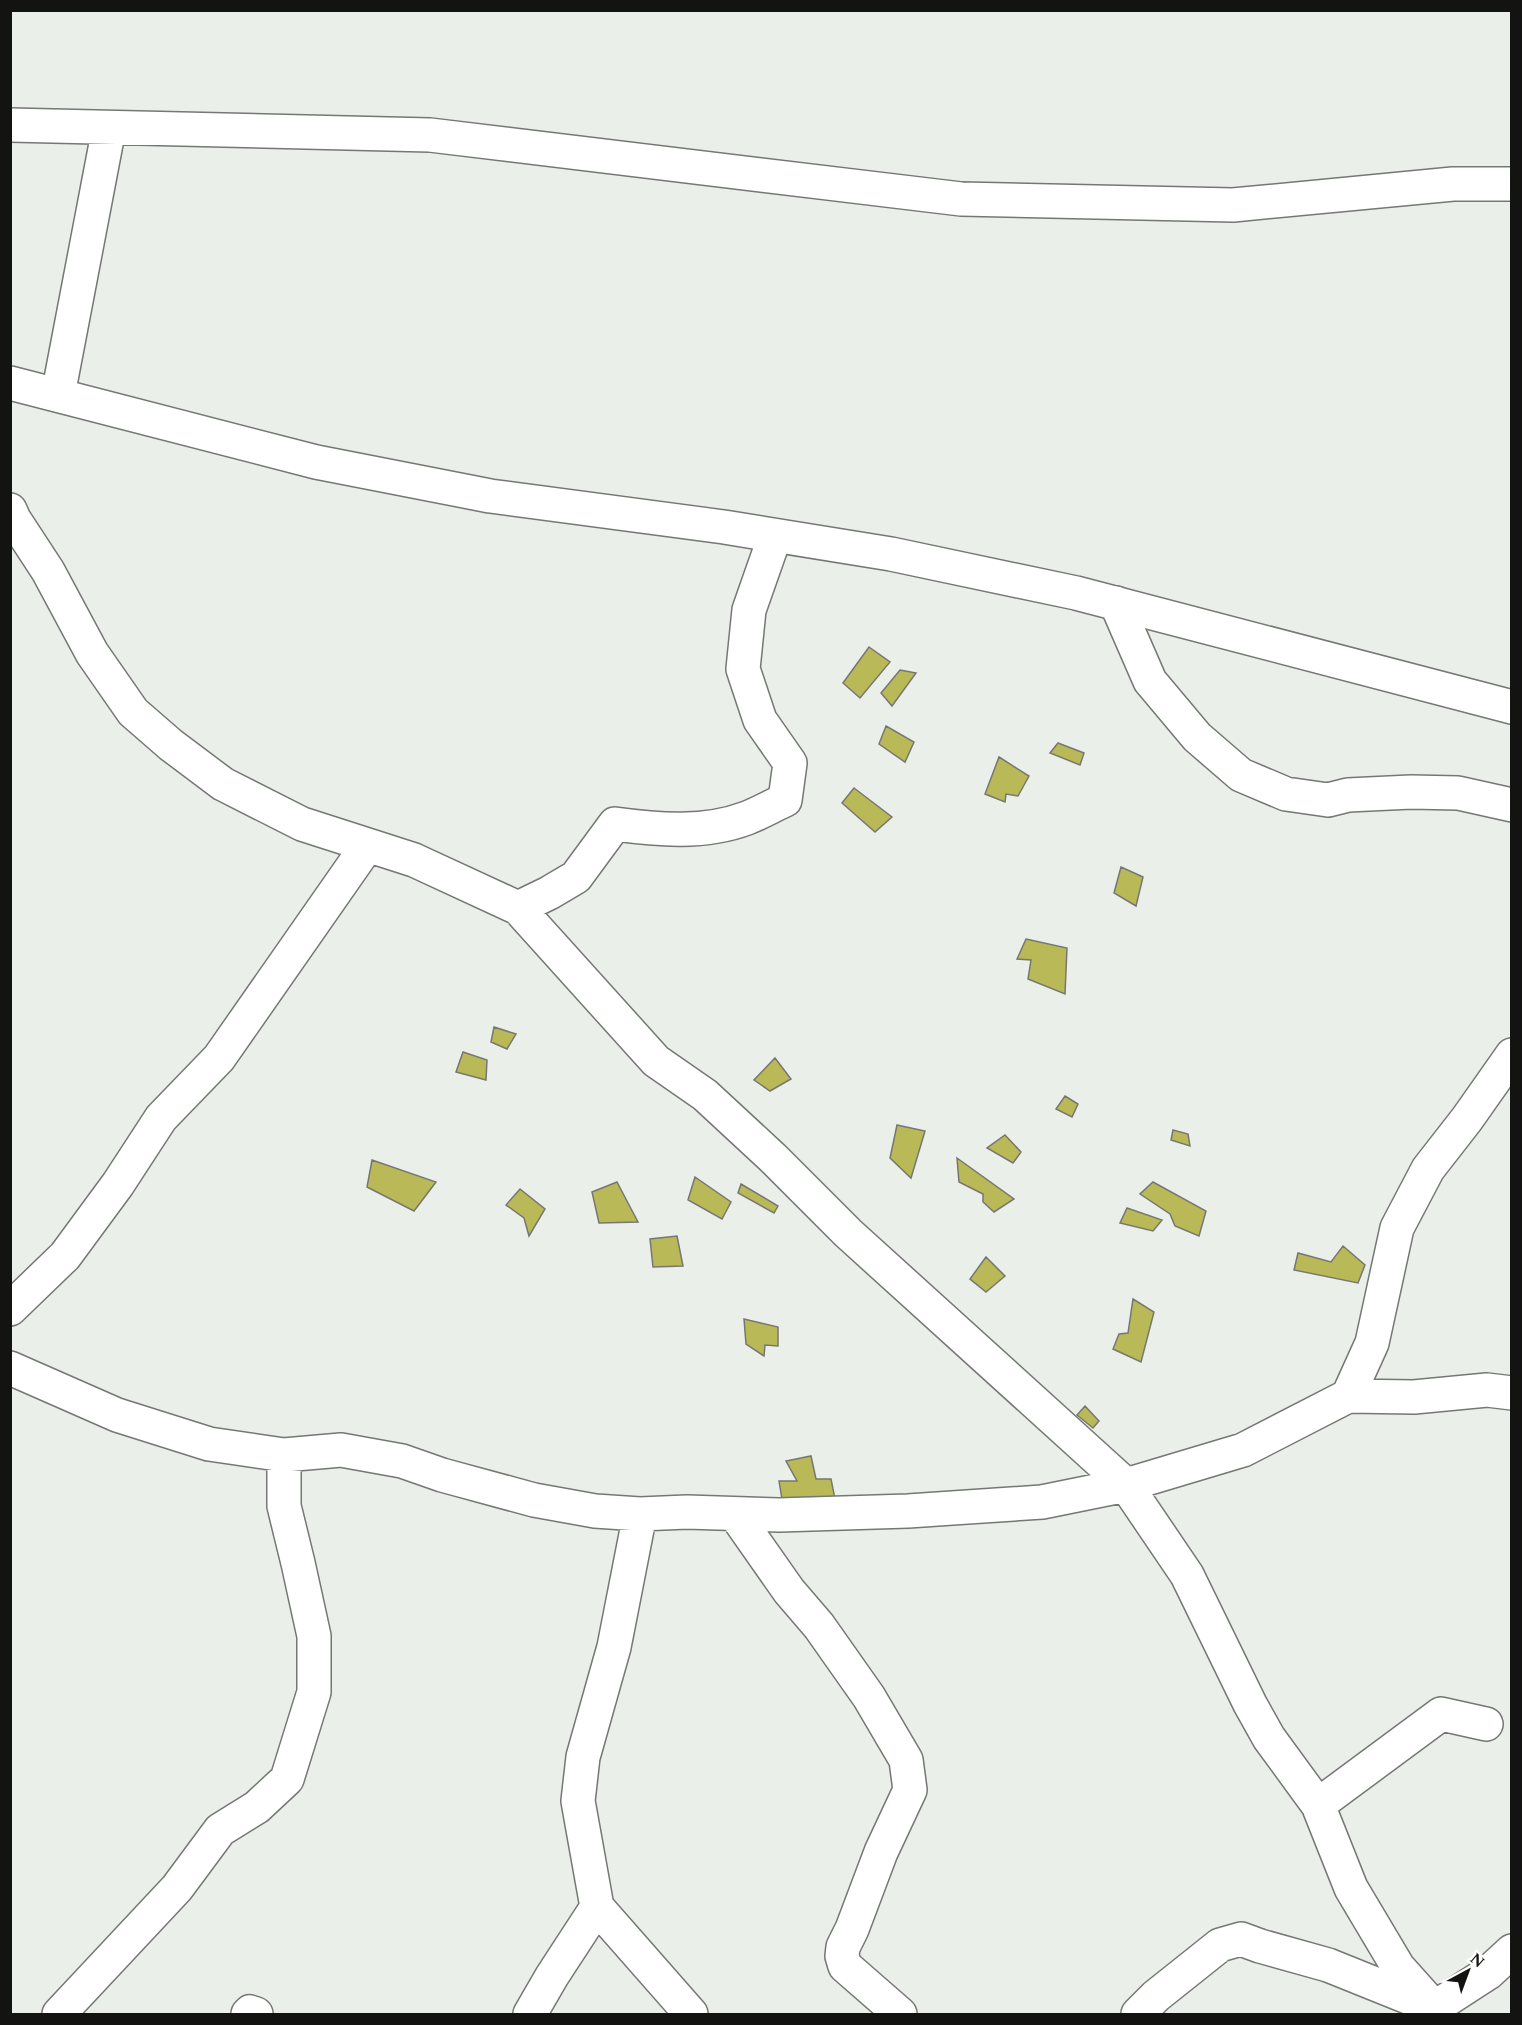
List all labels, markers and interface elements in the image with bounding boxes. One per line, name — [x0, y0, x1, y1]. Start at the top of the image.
north arrow — [1438, 1941, 1498, 2001]
text: N — [1464, 1947, 1490, 1974]

